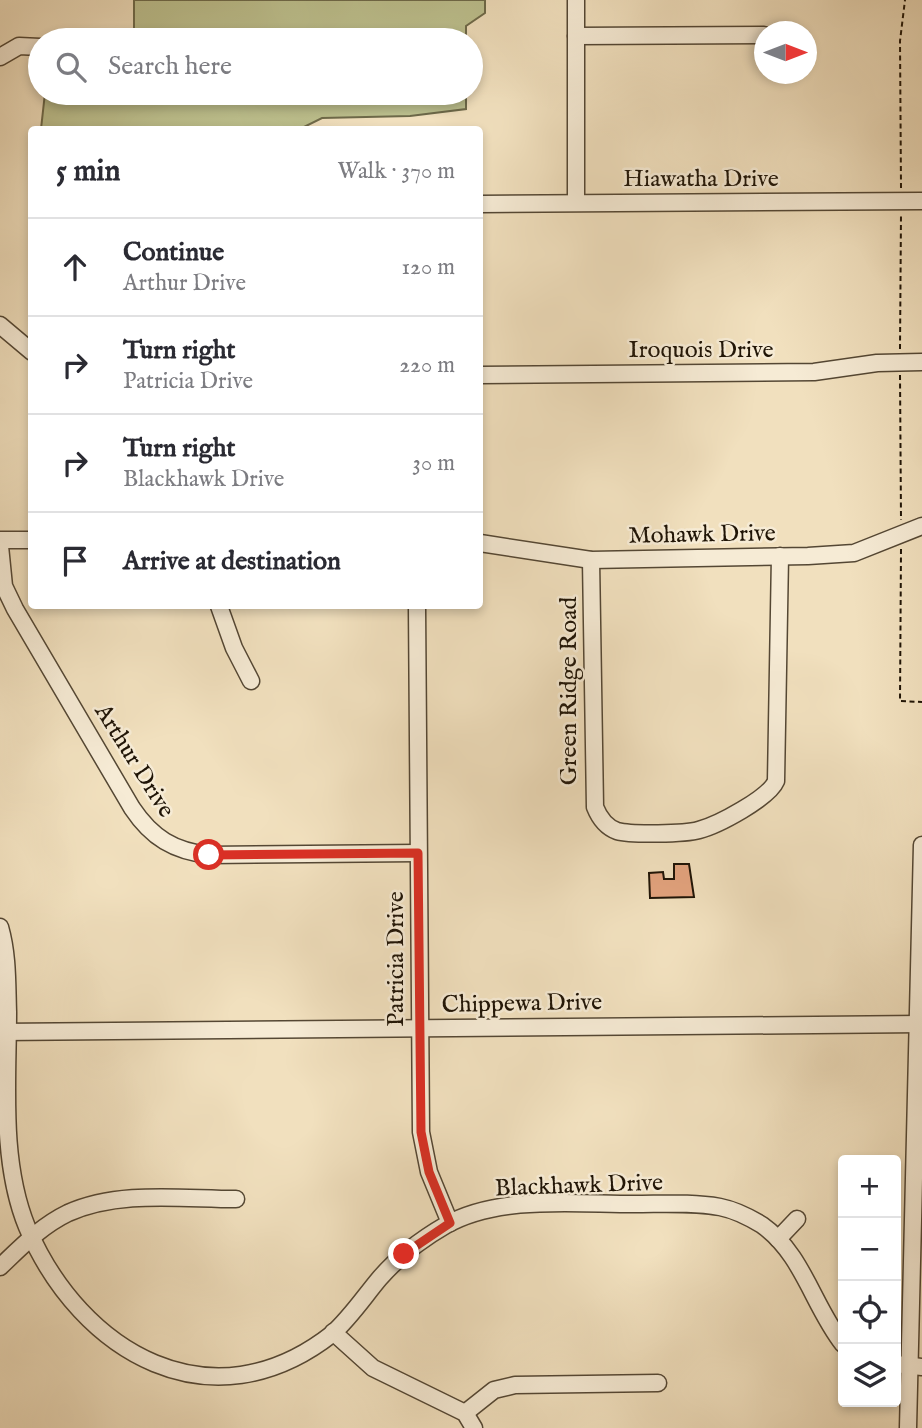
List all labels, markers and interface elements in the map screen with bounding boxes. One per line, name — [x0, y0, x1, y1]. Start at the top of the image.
north arrow — [754, 21, 817, 84]
search box — [28, 28, 483, 105]
icon: search — [52, 48, 90, 86]
text: Search here — [108, 50, 232, 83]
text: 5 min — [56, 153, 121, 191]
text: Walk · 370 m — [337, 157, 455, 186]
street label: Hiawatha Drive — [623, 164, 779, 195]
text: Continue — [123, 236, 224, 269]
icon: ahead — [56, 248, 94, 286]
text: 120 m — [402, 253, 455, 282]
text: Arthur Drive — [123, 269, 246, 298]
text: Turn right — [123, 334, 236, 367]
street label: Iroquois Drive — [628, 335, 774, 366]
icon: right — [56, 346, 94, 384]
text: 220 m — [399, 351, 455, 380]
text: Patricia Drive — [123, 367, 253, 396]
text: Turn right — [123, 432, 236, 465]
icon: right — [56, 444, 94, 482]
text: 30 m — [412, 449, 455, 478]
text: Blackhawk Drive — [123, 465, 284, 494]
street label: Mohawk Drive — [628, 518, 776, 552]
icon: arrive — [56, 542, 94, 580]
text: Arrive at destination — [123, 545, 341, 578]
street label: Green Ridge Road — [554, 596, 585, 785]
street label: Arthur Drive — [86, 698, 181, 824]
route start — [193, 839, 224, 870]
street label: Patricia Drive — [381, 891, 412, 1027]
street label: Chippewa Drive — [441, 987, 603, 1021]
map controls — [838, 1155, 901, 1407]
button: + — [838, 1155, 901, 1218]
street label: Blackhawk Drive — [494, 1168, 664, 1204]
button: − — [838, 1218, 901, 1281]
route end — [388, 1238, 419, 1269]
button: locate — [838, 1281, 901, 1344]
button: layers — [838, 1344, 901, 1407]

